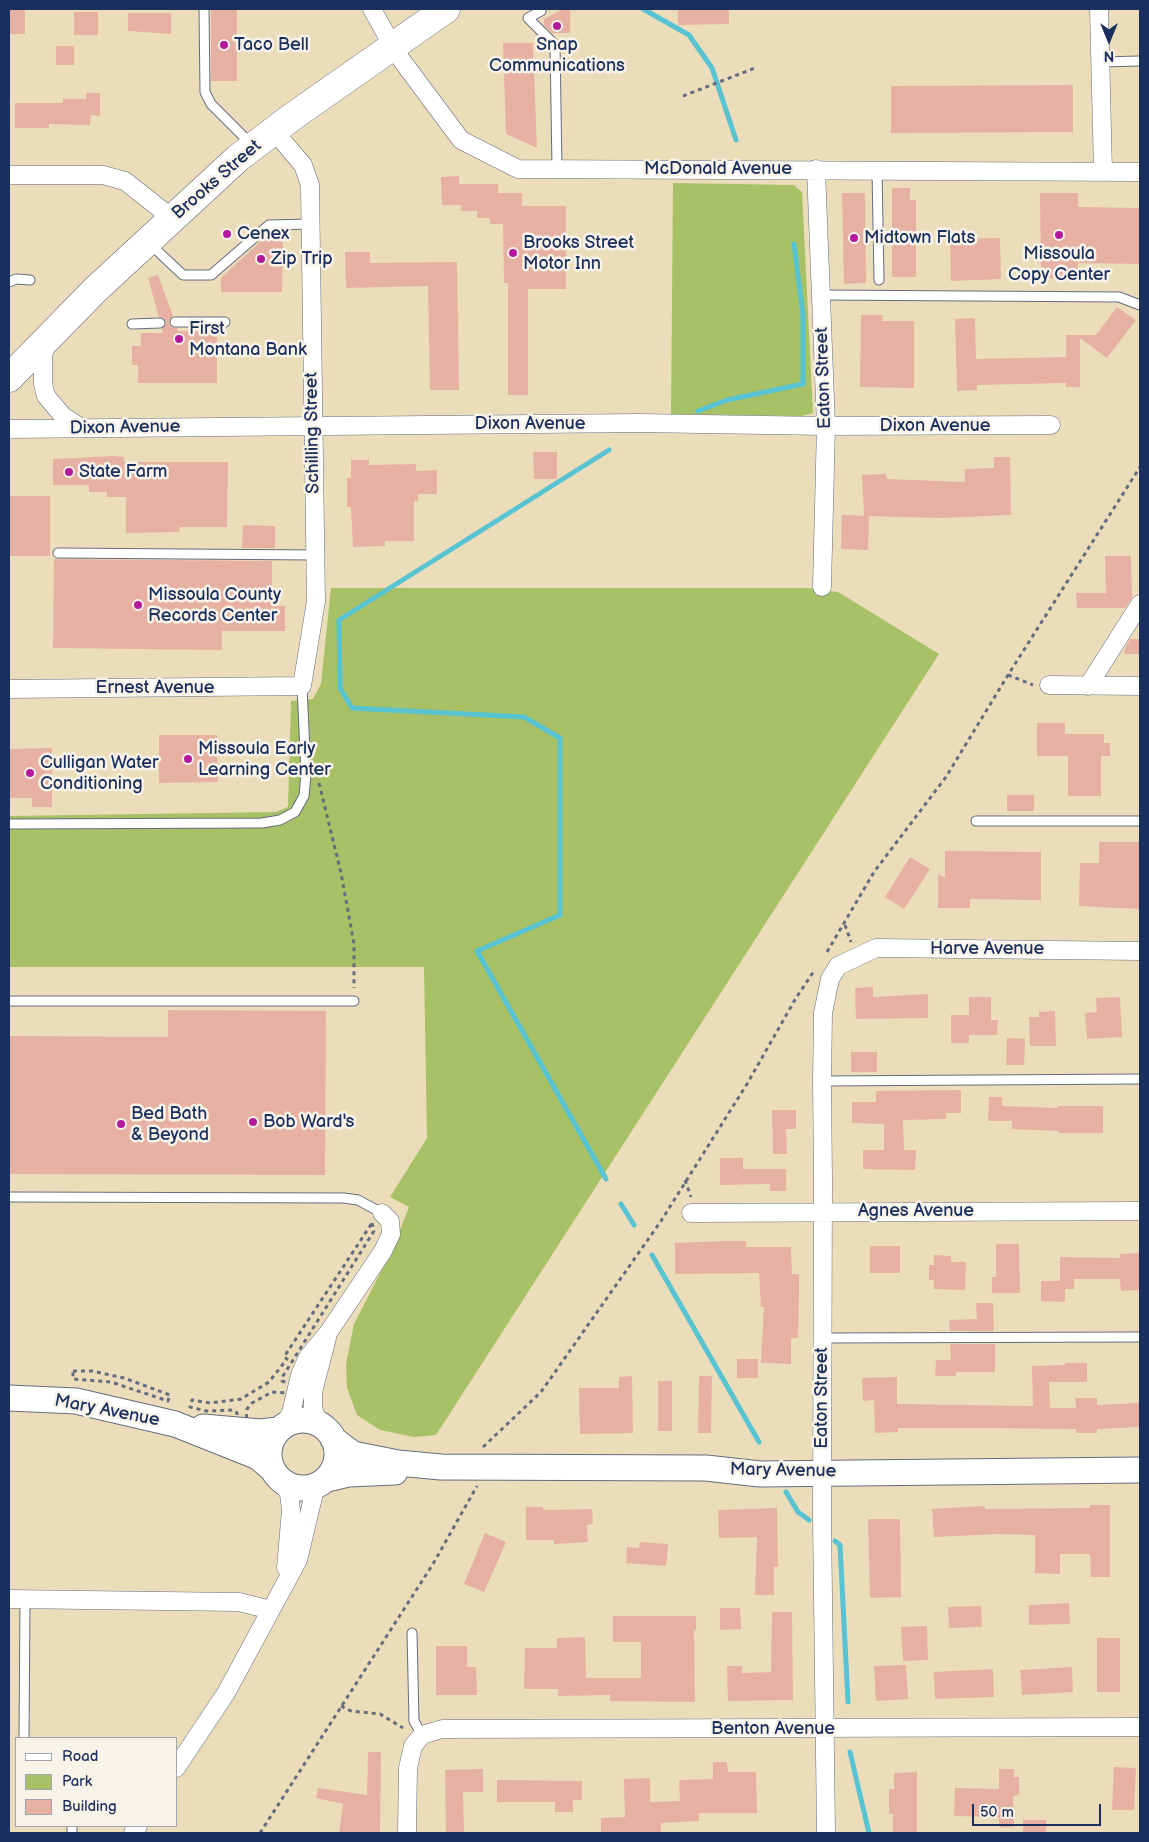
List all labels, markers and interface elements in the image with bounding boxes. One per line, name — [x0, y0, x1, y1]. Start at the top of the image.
north arrow — [1084, 15, 1134, 65]
marker: Snap Communications — [551, 20, 563, 32]
place label: Taco Bell — [234, 34, 309, 56]
place label: Snap Communications — [489, 34, 625, 76]
marker: Taco Bell — [218, 39, 230, 51]
text: N — [1104, 47, 1114, 64]
street label: Brooks Street — [168, 135, 266, 225]
street label: McDonald Avenue — [644, 158, 792, 180]
place label: Cenex — [237, 223, 289, 245]
place label: Midtown Flats — [864, 227, 975, 249]
marker: Cenex — [221, 228, 233, 240]
marker: Missoula Copy Center — [1053, 229, 1065, 241]
place label: Brooks Street Motor Inn — [523, 232, 634, 274]
marker: Midtown Flats — [848, 232, 860, 244]
place label: Missoula Copy Center — [1008, 243, 1110, 286]
marker: Brooks Street Motor Inn — [507, 247, 519, 259]
place label: Zip Trip — [271, 248, 333, 270]
marker: Zip Trip — [255, 253, 267, 265]
place label: First Montana Bank — [189, 318, 307, 360]
street label: Eaton Street — [811, 327, 837, 429]
marker: First Montana Bank — [173, 333, 185, 345]
street label: Schilling Street — [301, 372, 325, 494]
street label: Dixon Avenue — [475, 413, 585, 435]
street label: Dixon Avenue — [880, 415, 990, 437]
street label: Dixon Avenue — [69, 416, 181, 440]
place label: State Farm — [79, 461, 167, 483]
marker: State Farm — [63, 466, 75, 478]
place label: Missoula County Records Center — [148, 584, 281, 626]
marker: Missoula County Records Center — [132, 599, 144, 611]
street label: Ernest Avenue — [96, 677, 214, 699]
place label: Missoula Early Learning Center — [198, 738, 331, 781]
place label: Culligan Water Conditioning — [40, 752, 158, 794]
marker: Missoula Early Learning Center — [182, 753, 194, 765]
marker: Culligan Water Conditioning — [24, 767, 36, 779]
street label: Harve Avenue — [930, 938, 1044, 960]
place label: Bed Bath & Beyond — [131, 1103, 209, 1146]
place label: Bob Ward's — [263, 1111, 354, 1133]
marker: Bob Ward's — [247, 1116, 259, 1128]
marker: Bed Bath & Beyond — [115, 1118, 127, 1130]
street label: Agnes Avenue — [858, 1200, 974, 1222]
street label: Eaton Street — [811, 1347, 833, 1449]
street label: Mary Avenue — [53, 1390, 161, 1432]
street label: Mary Avenue — [730, 1459, 836, 1483]
street label: Benton Avenue — [711, 1718, 835, 1740]
legend — [15, 1737, 178, 1827]
text: Road — [62, 1747, 98, 1766]
text: Park — [62, 1772, 92, 1791]
scale bar — [974, 1794, 1103, 1826]
text: Building — [62, 1797, 117, 1816]
text: 50 m — [980, 1803, 1014, 1822]

